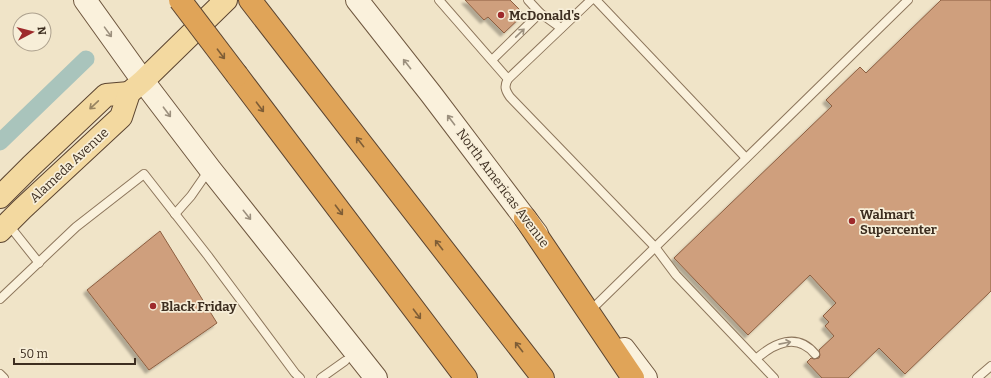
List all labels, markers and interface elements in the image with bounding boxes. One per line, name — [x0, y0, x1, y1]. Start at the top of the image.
place label: McDonald's — [509, 8, 580, 23]
marker: McDonald's — [496, 10, 506, 20]
north arrow — [12, 12, 52, 52]
text: N — [34, 26, 48, 36]
one-way arrow — [103, 26, 112, 37]
one-way arrow — [515, 28, 525, 38]
one-way arrow — [216, 48, 225, 59]
one-way arrow — [403, 58, 411, 69]
one-way arrow — [89, 101, 100, 110]
one-way arrow — [256, 101, 265, 112]
one-way arrow — [162, 107, 171, 118]
one-way arrow — [446, 114, 455, 125]
street label: Alameda Avenue — [27, 125, 111, 205]
street label: North Americas Avenue — [454, 126, 552, 250]
one-way arrow — [355, 137, 364, 148]
one-way arrow — [335, 205, 343, 216]
place label: Walmart Supercenter — [860, 207, 937, 237]
one-way arrow — [242, 209, 251, 220]
marker: Walmart Supercenter — [847, 216, 857, 226]
one-way arrow — [435, 239, 444, 250]
place label: Black Friday — [161, 299, 237, 314]
marker: Black Friday — [148, 301, 158, 311]
one-way arrow — [413, 308, 422, 319]
one-way arrow — [779, 339, 792, 347]
scale bar — [14, 340, 135, 366]
one-way arrow — [515, 342, 524, 353]
text: 50 m — [20, 347, 49, 361]

